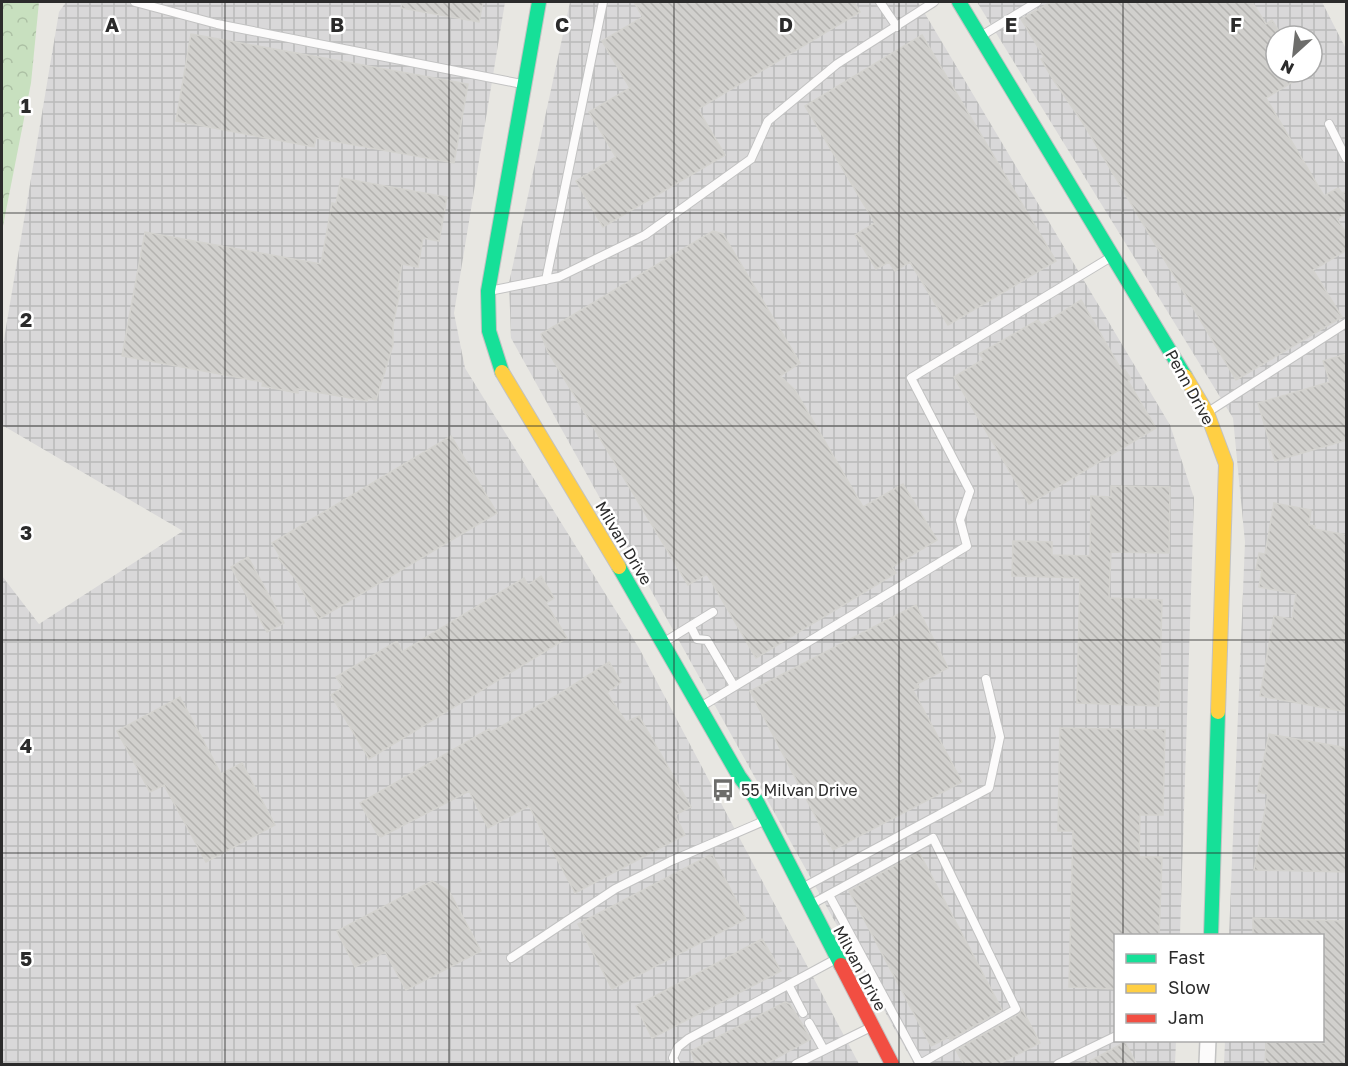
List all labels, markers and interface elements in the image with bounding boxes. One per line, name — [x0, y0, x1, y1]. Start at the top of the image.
text: A — [105, 12, 119, 36]
text: B — [330, 12, 344, 36]
text: C — [555, 12, 569, 36]
text: D — [779, 12, 793, 36]
text: E — [1005, 12, 1017, 36]
text: F — [1230, 12, 1242, 36]
north arrow — [1264, 24, 1324, 84]
text: N — [1277, 56, 1297, 79]
text: 1 — [21, 93, 31, 117]
text: 2 — [20, 307, 32, 331]
street label: Penn Drive — [1161, 346, 1219, 428]
street label: Milvan Drive — [591, 498, 657, 588]
text: 3 — [20, 520, 32, 544]
text: 4 — [20, 733, 32, 757]
bus stop icon: 55 Milvan Drive — [710, 777, 736, 803]
place label: 55 Milvan Drive — [741, 780, 857, 800]
street label: Milvan Drive — [829, 922, 891, 1014]
legend — [1114, 934, 1324, 1042]
text: 5 — [20, 946, 32, 970]
text: Fast — [1168, 946, 1205, 968]
text: Slow — [1168, 976, 1211, 998]
text: Jam — [1168, 1006, 1204, 1028]

